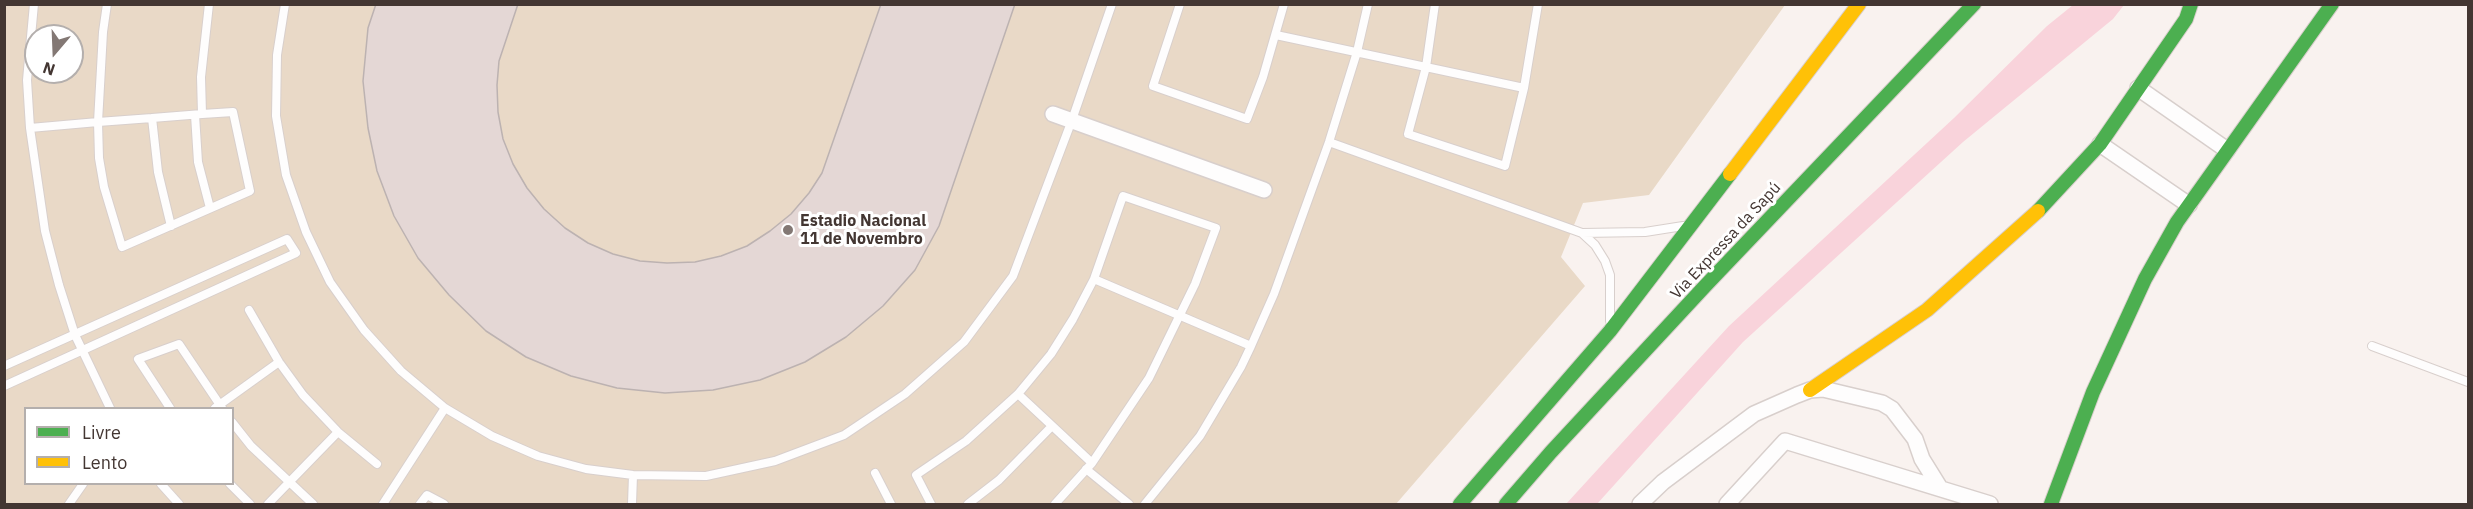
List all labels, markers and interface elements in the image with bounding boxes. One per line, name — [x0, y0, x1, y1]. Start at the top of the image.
north arrow — [24, 24, 84, 84]
text: N — [40, 58, 58, 80]
street label: Via Expressa da Sapú — [1667, 179, 1785, 303]
place label: Estadio Nacional 11 de Novembro — [800, 211, 926, 249]
marker: Estadio Nacional 11 de Novembro — [781, 223, 795, 237]
legend — [24, 407, 234, 485]
text: Livre — [82, 421, 121, 444]
text: Lento — [82, 451, 127, 474]

